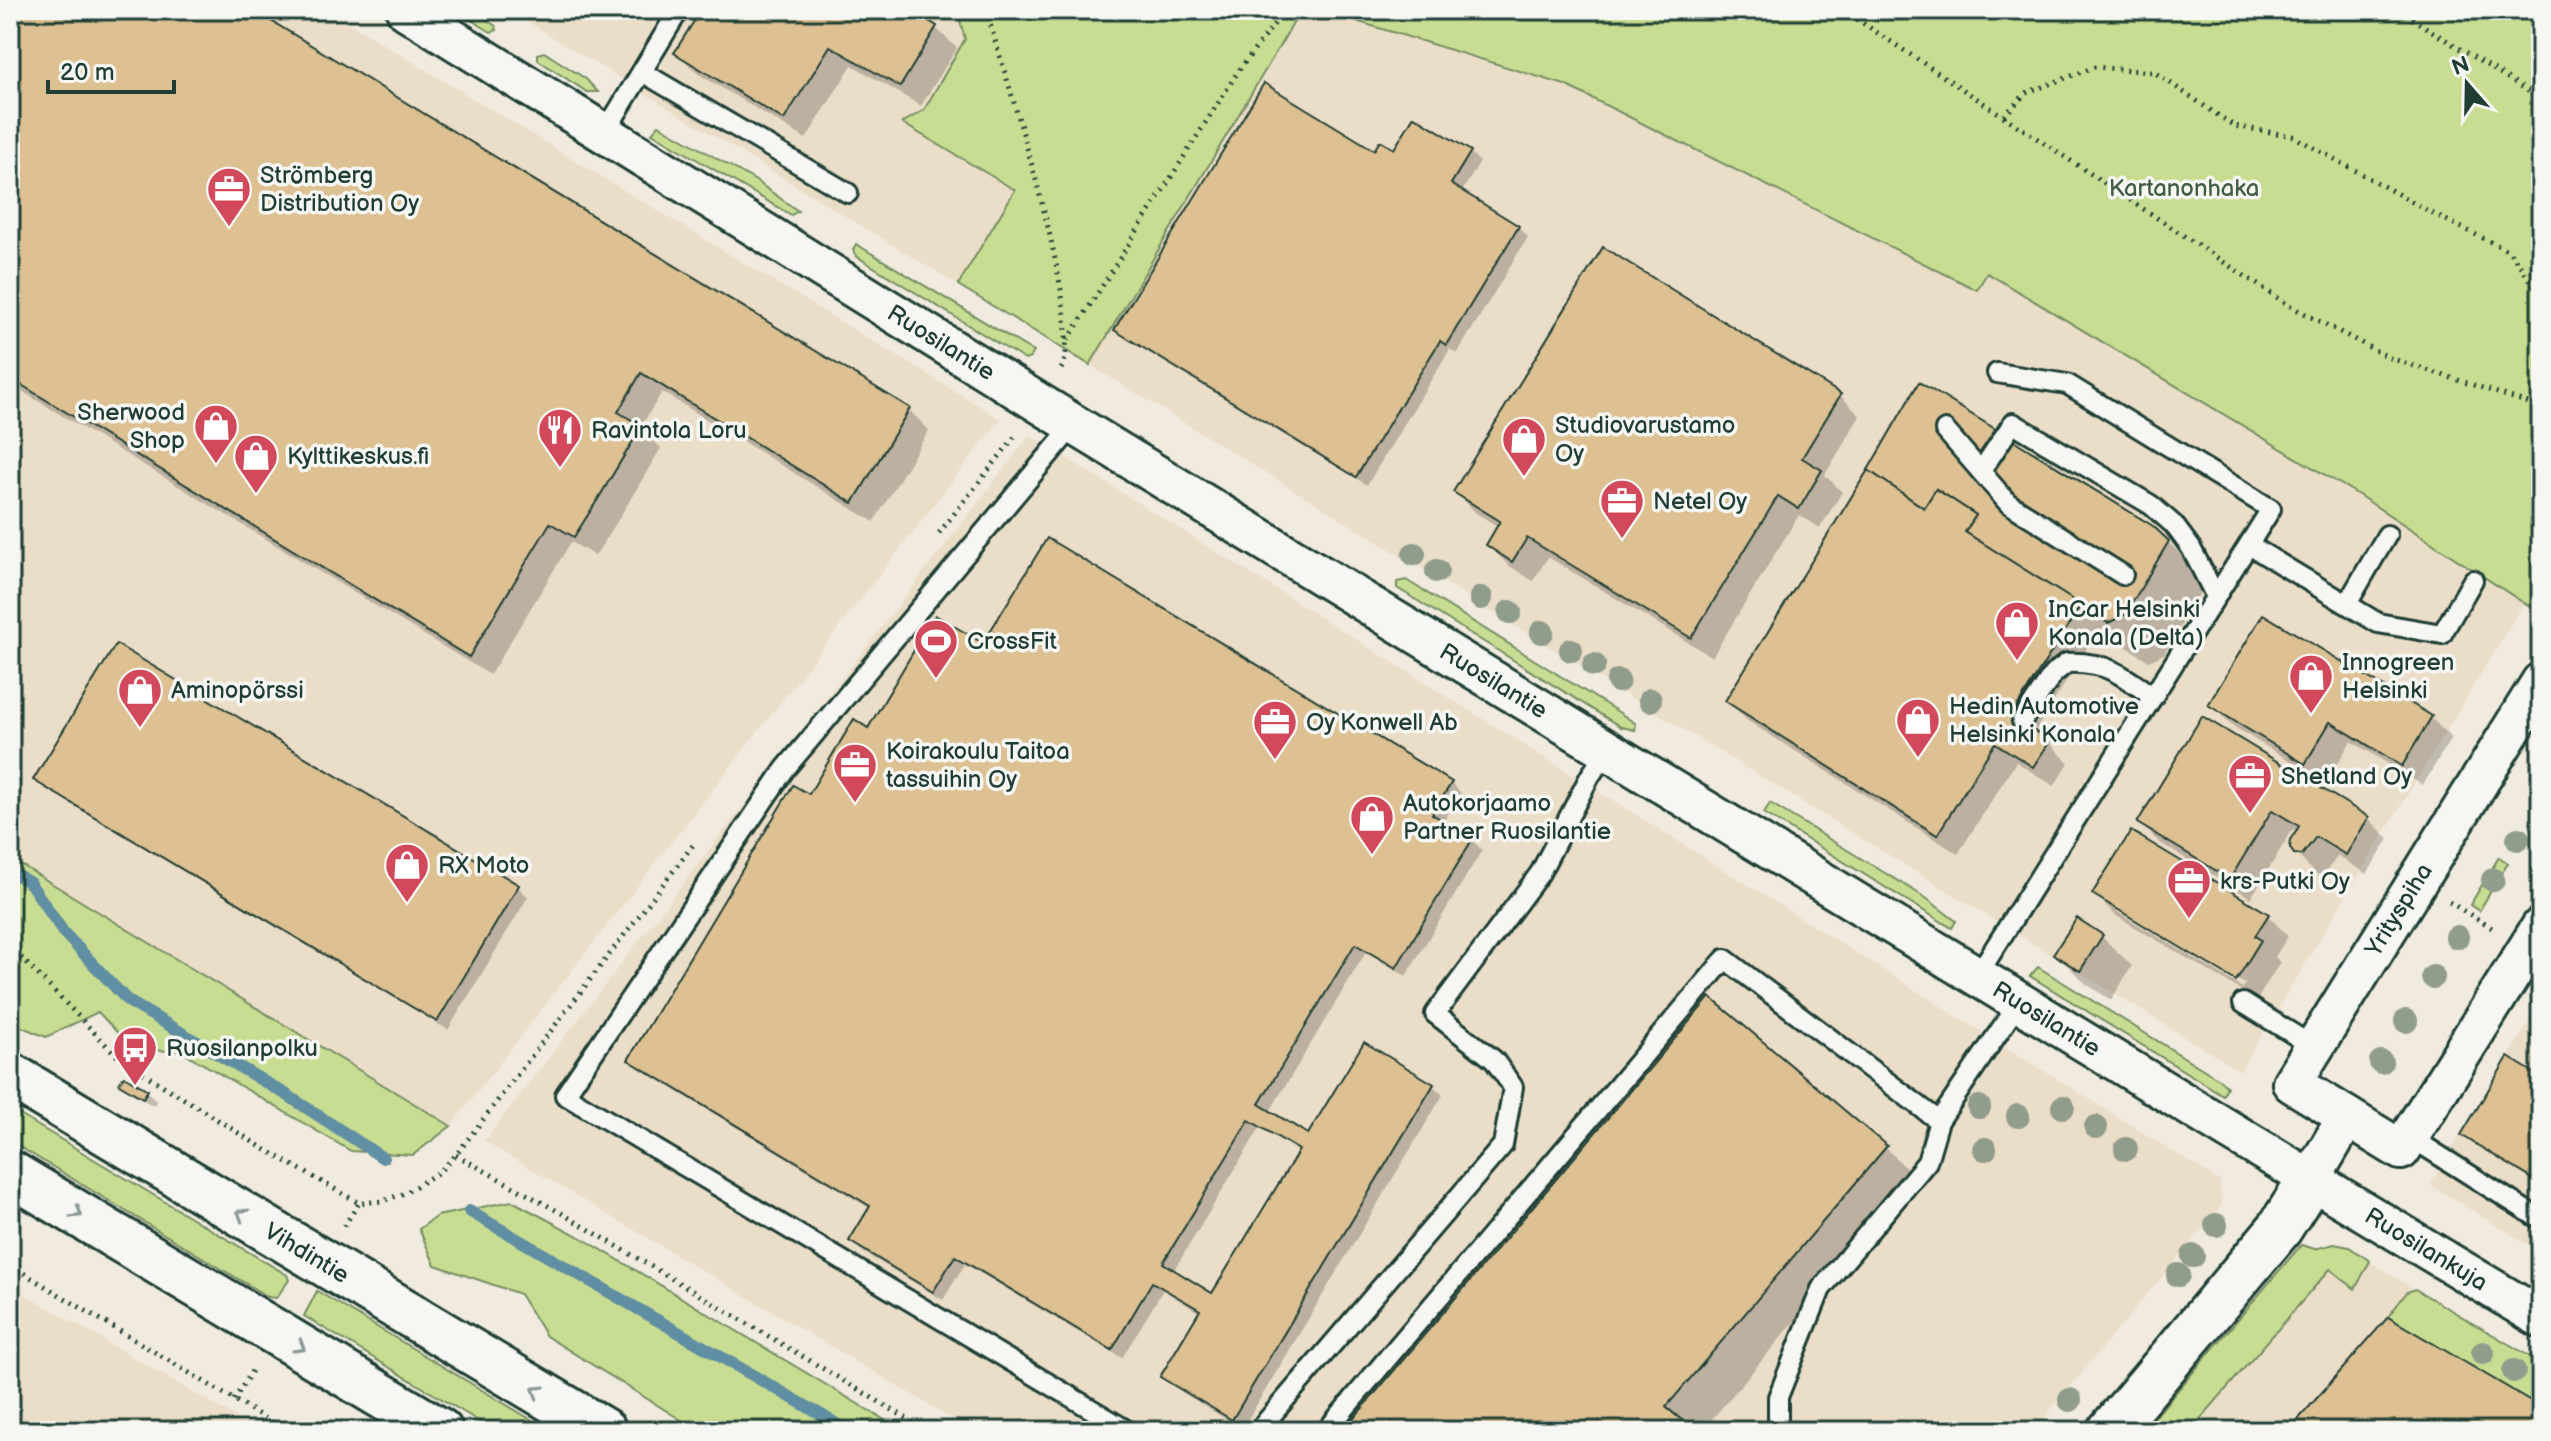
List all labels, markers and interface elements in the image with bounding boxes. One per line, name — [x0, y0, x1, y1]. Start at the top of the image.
scale bar — [48, 44, 174, 94]
north arrow — [2427, 44, 2507, 124]
text: N — [2448, 51, 2473, 82]
text: 20 m — [60, 58, 115, 87]
place label: Strömberg Distribution Oy — [260, 161, 419, 218]
office icon: Strömberg Distribution Oy — [205, 165, 253, 228]
park label: Kartanonhaka — [2109, 174, 2259, 203]
street label: Ruosilantie — [882, 298, 1000, 387]
place label: Sherwood Shop — [77, 398, 185, 455]
shop icon: Sherwood Shop — [192, 402, 240, 465]
restaurant icon: Ravintola Loru — [536, 406, 584, 469]
place label: Studiovarustamo Oy — [1555, 411, 1735, 468]
shop icon: Studiovarustamo Oy — [1500, 415, 1548, 478]
place label: Ravintola Loru — [591, 416, 747, 445]
shop icon: Kylttikeskus.fi — [232, 432, 280, 495]
place label: Kylttikeskus.fi — [287, 442, 429, 471]
office icon: Netel Oy — [1598, 477, 1646, 540]
place label: Netel Oy — [1653, 487, 1747, 516]
place label: InCar Helsinki Konala (Delta) — [2048, 595, 2204, 652]
shop icon: InCar Helsinki Konala (Delta) — [1993, 599, 2041, 662]
sports icon: CrossFit — [912, 617, 960, 680]
place label: CrossFit — [967, 627, 1058, 656]
street label: Ruosilantie — [1434, 637, 1553, 725]
place label: Innogreen Helsinki — [2342, 648, 2454, 705]
shop icon: Innogreen Helsinki — [2287, 652, 2335, 715]
shop icon: Aminopörssi — [116, 666, 164, 729]
place label: Aminopörssi — [171, 676, 304, 705]
place label: Hedin Automotive Helsinki Konala — [1949, 692, 2139, 749]
shop icon: Hedin Automotive Helsinki Konala — [1894, 696, 1942, 759]
office icon: Oy Konwell Ab — [1251, 698, 1299, 761]
place label: Oy Konwell Ab — [1306, 708, 1458, 737]
place label: Koirakoulu Taitoa tassuihin Oy — [886, 737, 1070, 794]
office icon: Koirakoulu Taitoa tassuihin Oy — [831, 741, 879, 804]
office icon: Shetland Oy — [2226, 752, 2274, 815]
place label: Shetland Oy — [2281, 762, 2412, 791]
place label: Autokorjaamo Partner Ruosilantie — [1403, 789, 1611, 846]
shop icon: Autokorjaamo Partner Ruosilantie — [1348, 793, 1396, 856]
shop icon: RX Moto — [383, 841, 431, 904]
place label: RX Moto — [438, 851, 529, 880]
office icon: krs-Putki Oy — [2165, 857, 2213, 920]
street label: Yrityspiha — [2358, 858, 2439, 963]
place label: krs-Putki Oy — [2220, 867, 2350, 896]
street label: Ruosilantie — [1987, 975, 2106, 1063]
bus stop icon: Ruosilanpolku — [111, 1024, 159, 1087]
place label: Ruosilanpolku — [166, 1034, 318, 1063]
street label: Ruosilankuja — [2360, 1201, 2493, 1297]
one-way arrow — [68, 1204, 83, 1219]
one-way arrow — [237, 1208, 251, 1224]
street label: Vihdintie — [259, 1216, 355, 1289]
one-way arrow — [291, 1338, 306, 1353]
one-way arrow — [531, 1385, 546, 1401]

